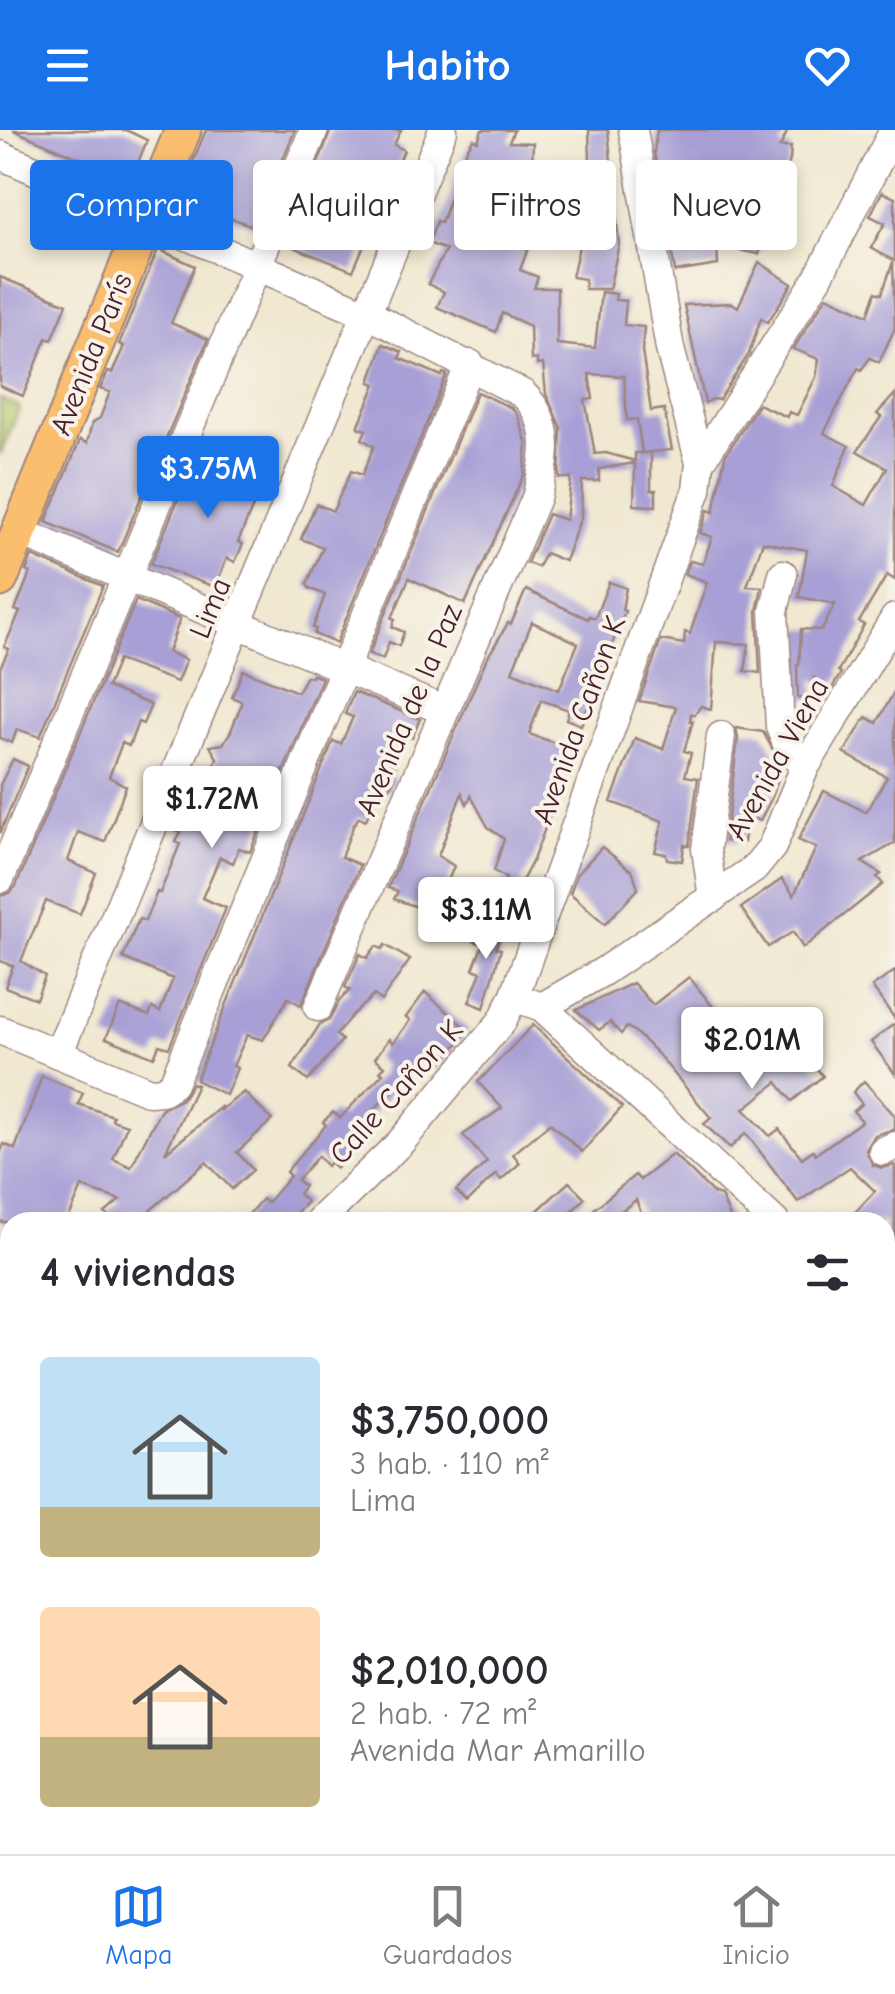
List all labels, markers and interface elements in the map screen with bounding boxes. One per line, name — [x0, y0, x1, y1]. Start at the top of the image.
icon: menu — [40, 38, 95, 93]
icon: heart — [800, 38, 855, 93]
text: Habito — [384, 39, 511, 91]
chip: Comprar — [30, 160, 233, 250]
chip: Alquilar — [253, 160, 434, 250]
chip: Filtros — [454, 160, 616, 250]
chip: Nuevo — [636, 160, 797, 250]
street label: Avenida París — [43, 268, 140, 440]
pin: $3.75M — [127, 436, 289, 521]
text: $3.75M — [159, 450, 257, 487]
street label: Lima — [182, 573, 239, 644]
street label: Avenida de la Paz — [349, 599, 470, 821]
street label: Avenida Cañon K — [526, 611, 633, 829]
street label: Avenida Viena — [719, 672, 836, 846]
pin: $1.72M — [131, 766, 293, 851]
text: $1.72M — [165, 780, 259, 817]
pin: $3.11M — [405, 877, 567, 962]
text: $3.11M — [440, 891, 532, 928]
pin: $2.01M — [671, 1007, 833, 1092]
street label: Calle Cañon K — [323, 1013, 470, 1172]
text: $2.01M — [703, 1021, 801, 1058]
icon: filters — [800, 1245, 855, 1300]
text: 4 viviendas — [40, 1248, 235, 1297]
text: $3,750,000 — [350, 1396, 549, 1445]
icon: home — [120, 1397, 240, 1517]
text: 3 hab. · 110 m² — [350, 1445, 549, 1482]
text: Lima — [350, 1482, 416, 1519]
text: $2,010,000 — [350, 1646, 549, 1695]
icon: home — [120, 1647, 240, 1767]
text: 2 hab. · 72 m² — [350, 1695, 536, 1732]
text: Avenida Mar Amarillo — [350, 1732, 646, 1769]
tab: Mapa — [105, 1879, 172, 1971]
tab: Guardados — [383, 1879, 512, 1971]
tab: Inicio — [722, 1879, 790, 1971]

